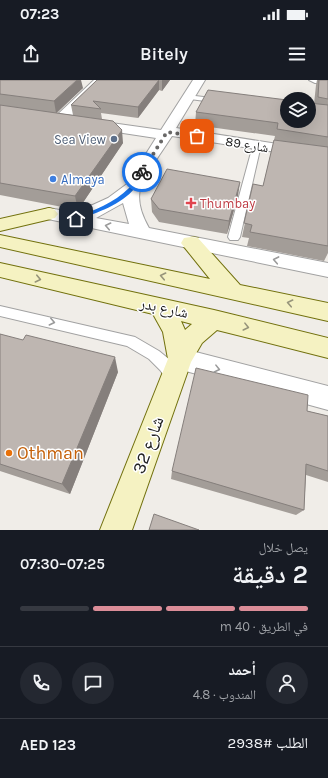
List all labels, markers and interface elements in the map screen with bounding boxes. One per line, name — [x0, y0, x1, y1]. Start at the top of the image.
text: 07:23 — [20, 5, 59, 23]
icon: share — [20, 43, 42, 65]
text: Bitely — [140, 43, 188, 65]
icon: menu — [286, 43, 308, 65]
map controls — [280, 92, 316, 128]
button: layers — [280, 92, 316, 128]
pin — [180, 119, 214, 153]
icon: bag — [186, 125, 208, 147]
place label: Sea View — [54, 132, 107, 147]
marker: Sea View — [109, 134, 119, 144]
street label: شارع 89 — [224, 134, 270, 157]
courier — [122, 152, 162, 192]
icon: bike — [131, 161, 153, 183]
place label: Almaya — [61, 172, 105, 187]
marker: Almaya — [48, 174, 58, 184]
place label: Thumbay — [200, 196, 255, 211]
marker: Thumbay — [185, 197, 197, 209]
pin — [59, 202, 93, 236]
icon: home — [65, 208, 87, 230]
one-way arrow — [104, 222, 111, 230]
one-way arrow — [273, 256, 279, 265]
one-way arrow — [160, 273, 166, 281]
one-way arrow — [35, 274, 41, 282]
street label: شارع بدر — [137, 294, 190, 323]
one-way arrow — [287, 300, 293, 308]
one-way arrow — [49, 318, 55, 326]
one-way arrow — [243, 322, 250, 331]
one-way arrow — [214, 364, 221, 373]
street label: شارع 32 — [127, 413, 169, 477]
place label: Othman — [17, 442, 84, 464]
marker: Othman — [4, 448, 14, 458]
text: يصل خلال — [259, 540, 308, 555]
text: 07:25–07:30 — [20, 555, 105, 573]
text: 2 دقيقة — [232, 559, 308, 590]
text: في الطريق · 40 m — [220, 619, 308, 634]
text: أحمد — [229, 661, 256, 679]
button: phone — [20, 662, 62, 704]
button: chat — [72, 662, 114, 704]
button: person — [266, 662, 308, 704]
text: المندوب · 4.8 — [193, 687, 256, 702]
text: الطلب #2938 — [227, 734, 308, 752]
text: AED 123 — [20, 736, 76, 754]

